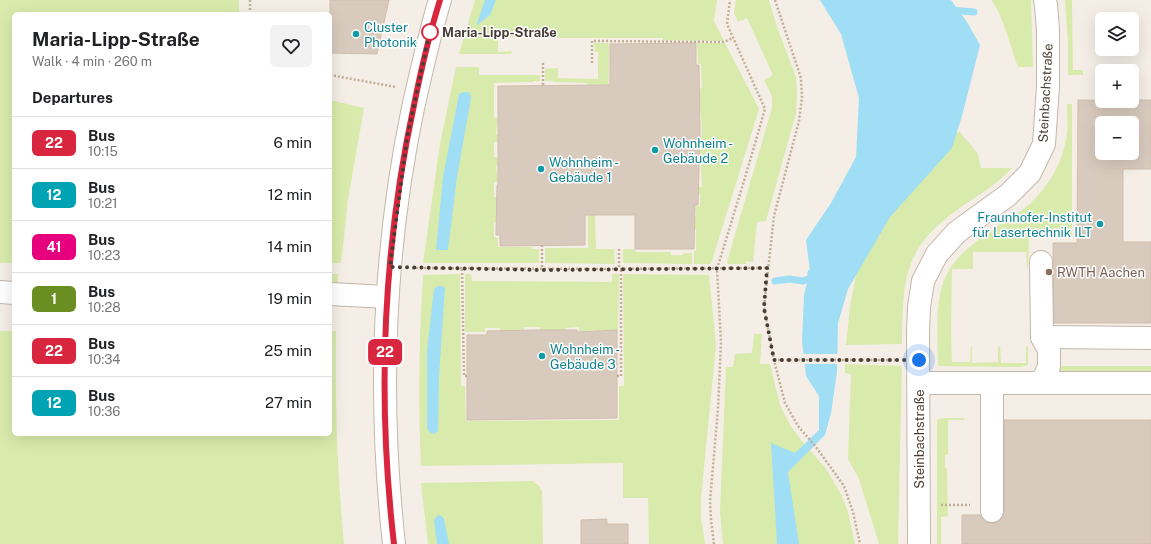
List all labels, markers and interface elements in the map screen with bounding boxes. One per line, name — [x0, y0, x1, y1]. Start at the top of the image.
map controls — [1095, 12, 1139, 160]
button: layers — [1095, 12, 1139, 56]
place label: Cluster Photonik — [364, 20, 417, 50]
marker: Maria-Lipp-Straße — [421, 23, 439, 41]
button: heart — [270, 25, 312, 67]
place label: Maria-Lipp-Straße — [442, 25, 557, 40]
text: Maria-Lipp-Straße — [32, 28, 200, 50]
marker: Cluster Photonik — [351, 29, 361, 39]
street label: Steinbachstraße — [1035, 43, 1056, 143]
text: Walk · 4 min · 260 m — [32, 54, 152, 69]
button: + — [1095, 64, 1139, 108]
text: Departures — [32, 89, 113, 106]
button: − — [1095, 116, 1139, 160]
text: Bus — [88, 127, 115, 144]
text: 6 min — [274, 134, 312, 151]
text: 22 — [45, 135, 63, 151]
place label: Wohnheim - Gebäude 2 — [663, 136, 733, 166]
text: 10:15 — [88, 144, 118, 159]
marker: Wohnheim - Gebäude 2 — [650, 145, 660, 155]
place label: Wohnheim - Gebäude 1 — [549, 155, 619, 185]
marker: Wohnheim - Gebäude 1 — [536, 164, 546, 174]
text: Bus — [88, 179, 115, 196]
text: 12 min — [268, 186, 312, 203]
text: 12 — [47, 187, 61, 203]
text: 10:21 — [88, 196, 117, 211]
place label: Fraunhofer-Institut für Lasertechnik ILT — [972, 210, 1092, 240]
marker: Fraunhofer-Institut für Lasertechnik ILT — [1095, 219, 1105, 229]
text: Bus — [88, 231, 115, 248]
text: 14 min — [267, 238, 312, 255]
text: 41 — [46, 239, 62, 255]
text: 10:23 — [88, 248, 120, 263]
place label: RWTH Aachen — [1057, 265, 1145, 280]
marker: RWTH Aachen — [1044, 267, 1054, 277]
text: Bus — [88, 283, 115, 300]
text: 19 min — [267, 290, 312, 307]
text: 1 — [51, 291, 57, 307]
text: 10:28 — [88, 300, 121, 315]
text: Bus — [88, 335, 115, 352]
line badge: 22 — [367, 339, 403, 365]
text: 25 min — [264, 342, 312, 359]
place label: Wohnheim - Gebäude 3 — [550, 342, 620, 372]
text: 22 — [45, 343, 63, 359]
text: 22 — [376, 344, 394, 360]
your location — [909, 350, 929, 370]
marker: Wohnheim - Gebäude 3 — [537, 351, 547, 361]
text: 10:34 — [88, 352, 121, 367]
text: Bus — [88, 387, 115, 404]
street label: Steinbachstraße — [912, 389, 927, 489]
text: 27 min — [265, 394, 312, 411]
text: 12 — [47, 395, 61, 411]
text: 10:36 — [88, 404, 120, 419]

